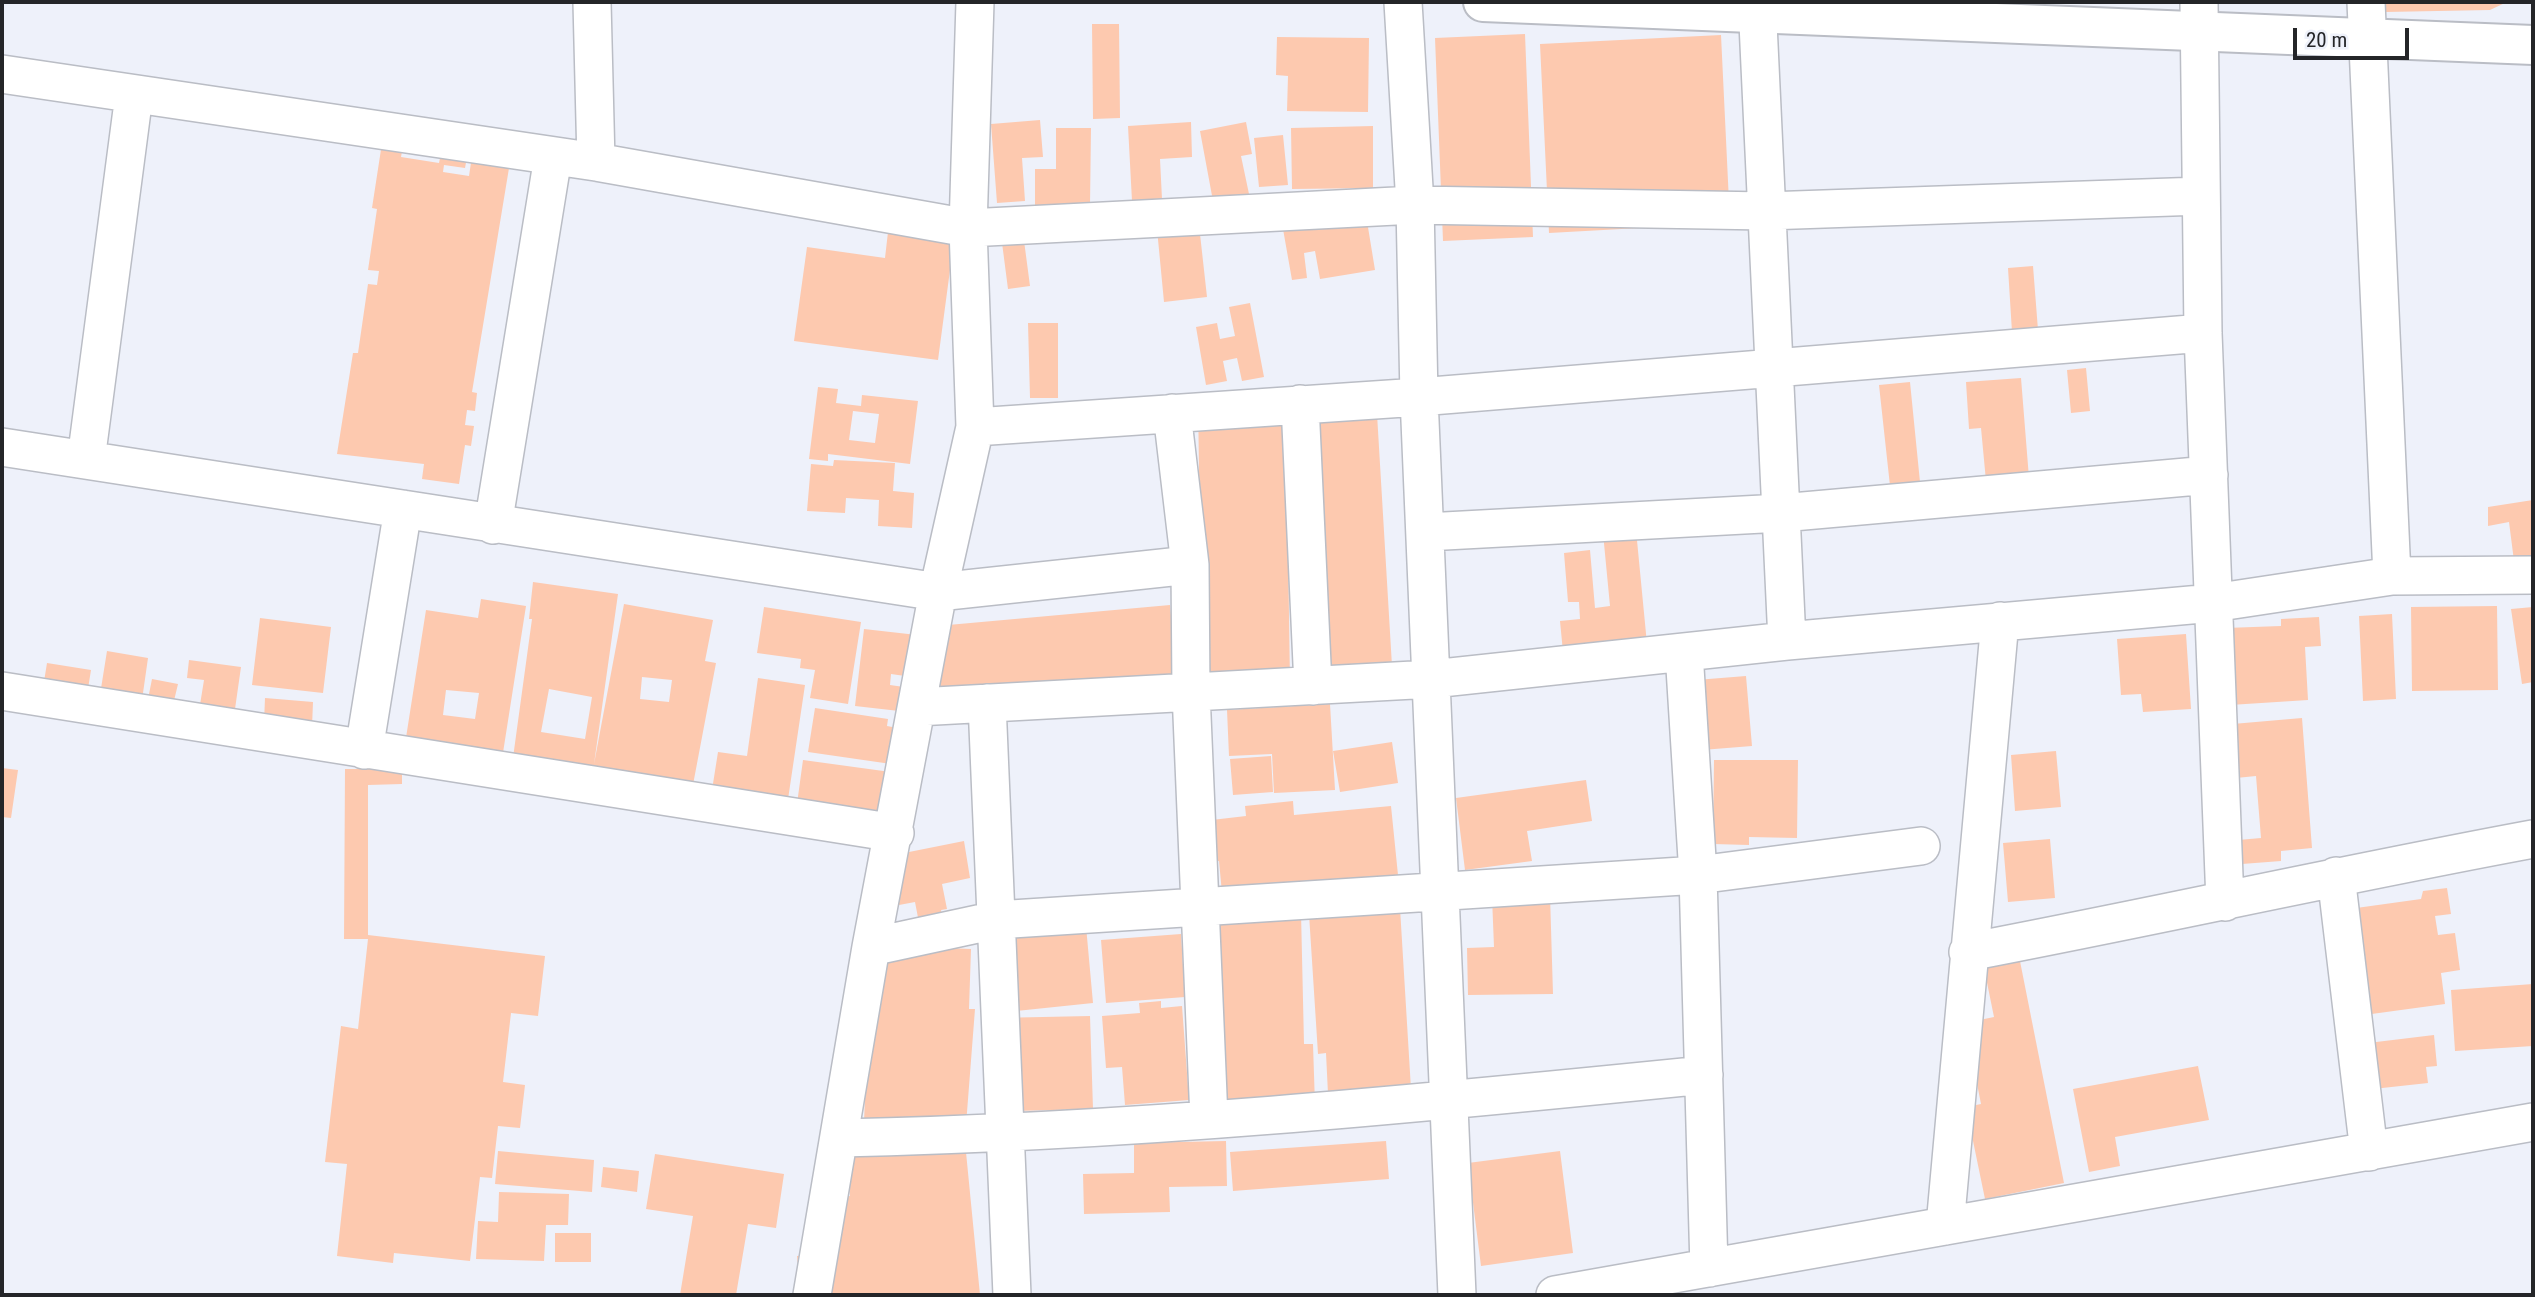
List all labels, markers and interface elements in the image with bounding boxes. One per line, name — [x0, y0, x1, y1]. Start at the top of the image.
scale bar — [2297, 14, 2412, 58]
text: 20 m — [2306, 28, 2347, 52]

